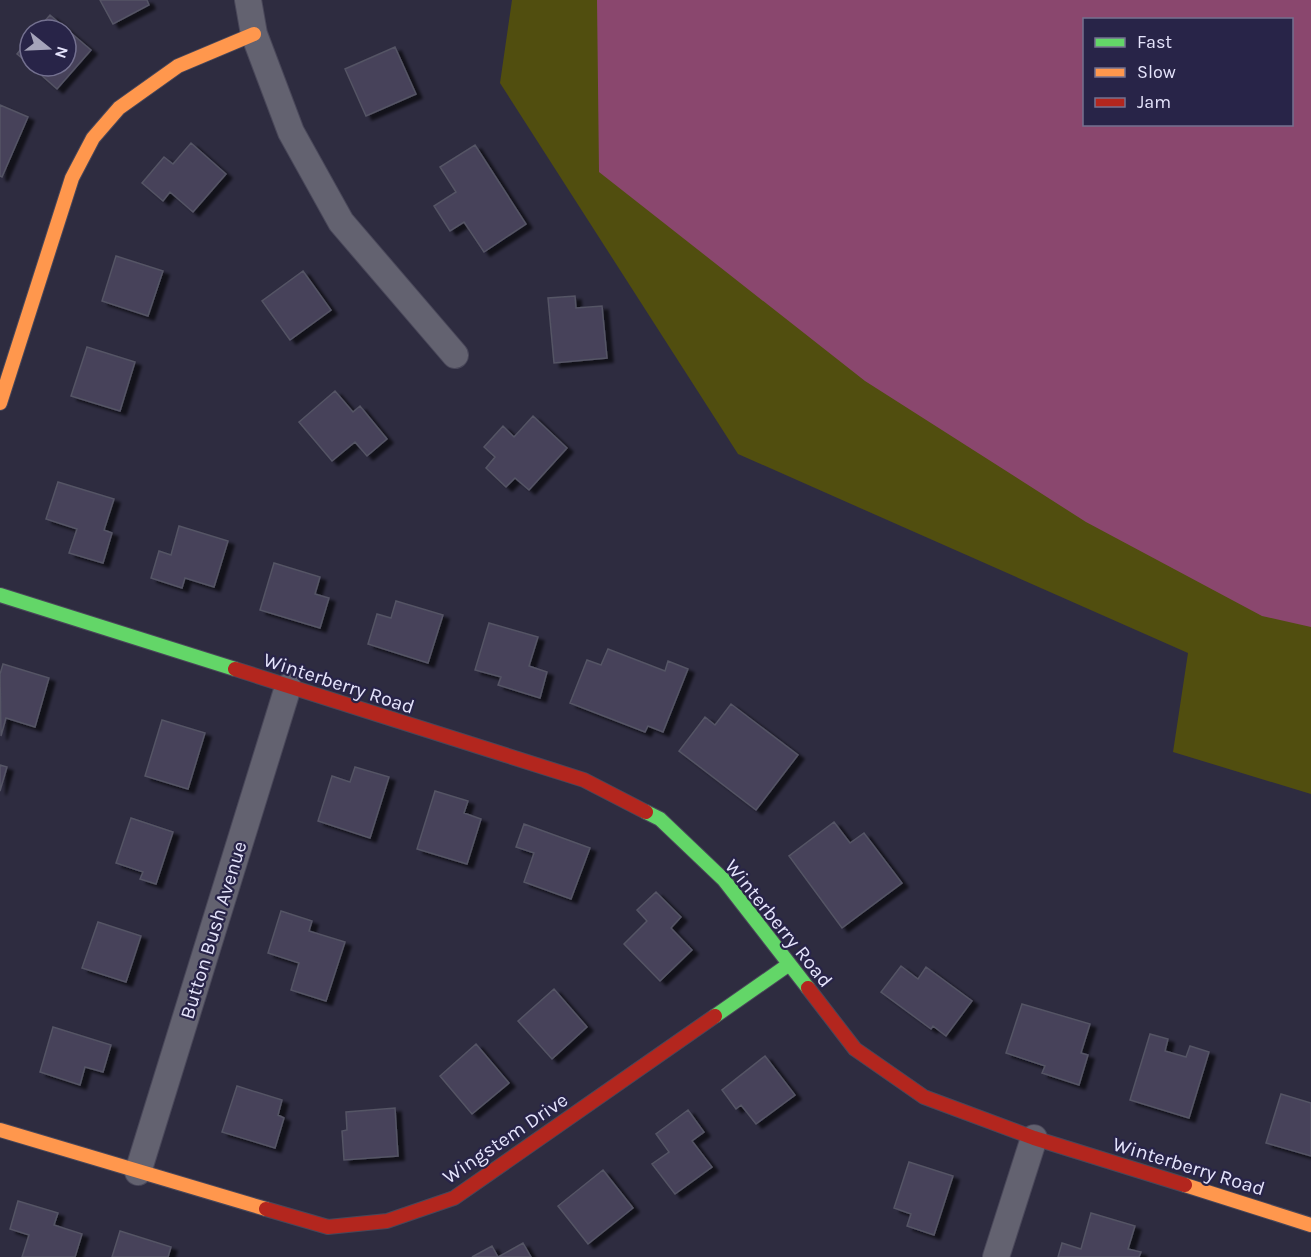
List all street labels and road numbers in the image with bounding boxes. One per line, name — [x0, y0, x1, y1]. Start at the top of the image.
street label: Winterberry Road — [260, 648, 417, 719]
street label: Button Bush Avenue — [175, 838, 252, 1022]
street label: Winterberry Road — [720, 855, 837, 992]
street label: Wingstem Drive — [438, 1088, 572, 1189]
street label: Winterberry Road — [1110, 1132, 1268, 1201]

